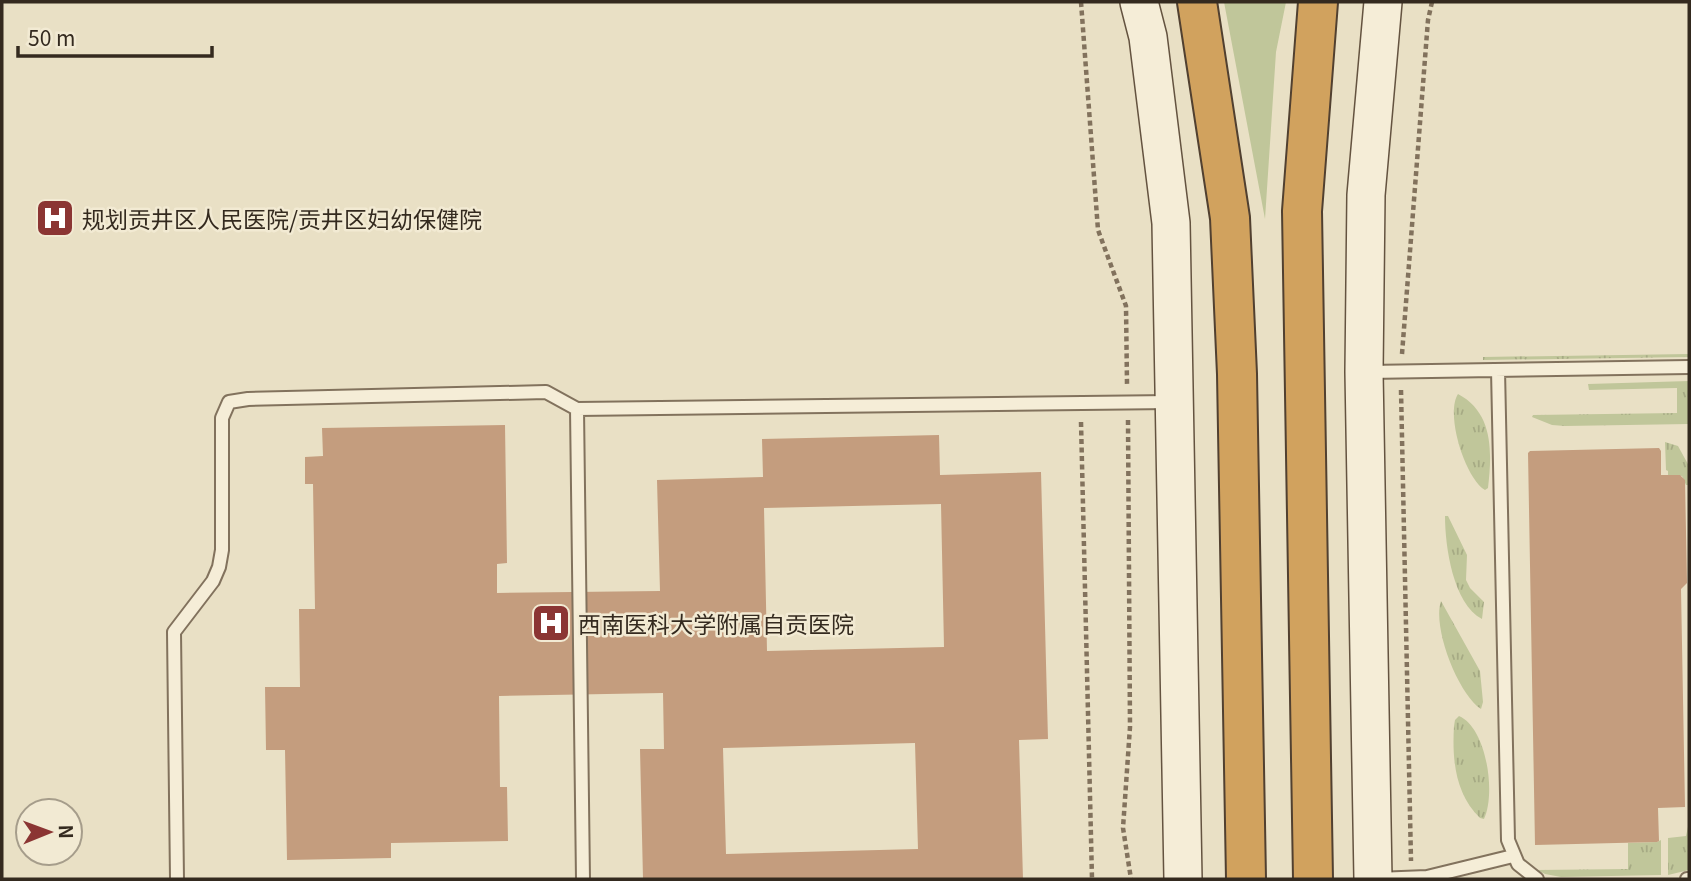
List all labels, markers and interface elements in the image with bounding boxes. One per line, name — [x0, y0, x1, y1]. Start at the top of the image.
scale bar — [18, 14, 212, 58]
text: 50 m — [28, 22, 75, 52]
hospital icon: 规划贡井区人民医院/贡井区妇幼保健院 — [34, 197, 76, 239]
place label: 规划贡井区人民医院/贡井区妇幼保健院 — [82, 201, 482, 235]
hospital icon: 西南医科大学附属自贡医院 — [530, 602, 572, 644]
place label: 西南医科大学附属自贡医院 — [578, 606, 854, 640]
north arrow — [14, 797, 84, 867]
text: N — [54, 824, 81, 839]

